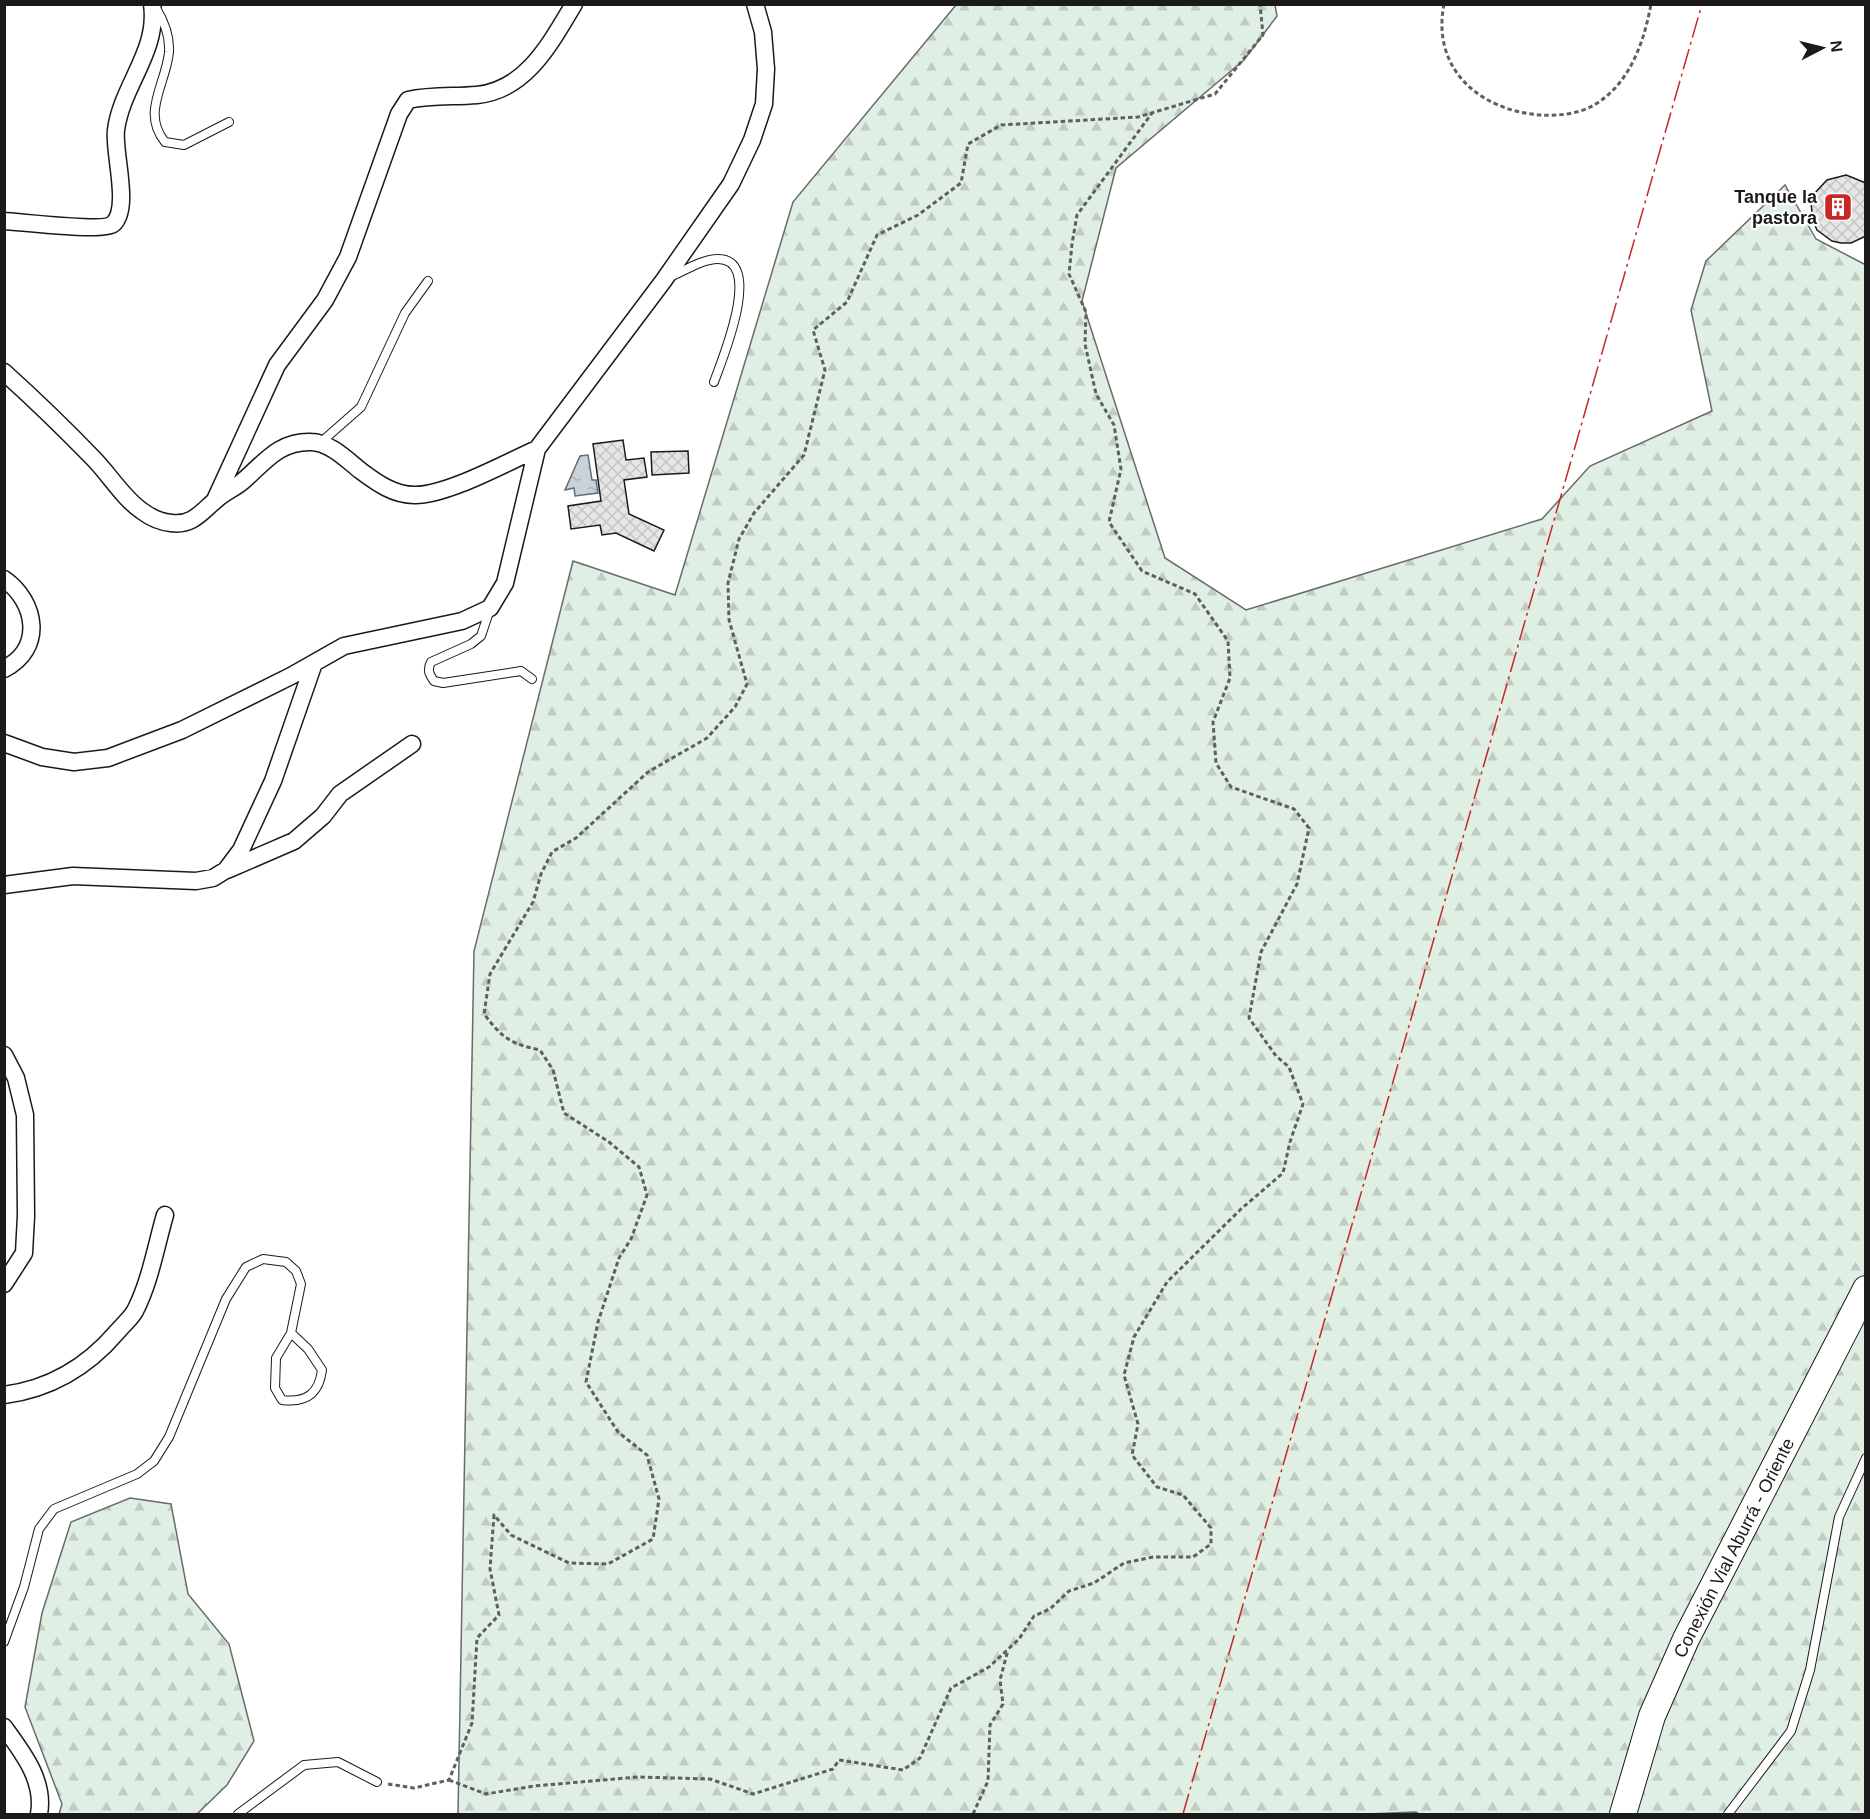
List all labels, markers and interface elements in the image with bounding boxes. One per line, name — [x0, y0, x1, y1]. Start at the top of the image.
north arrow — [1792, 18, 1852, 78]
text: N — [1827, 39, 1846, 53]
place label: Tanque la pastora — [1734, 187, 1818, 228]
building icon: Tanque la pastora — [1822, 191, 1854, 223]
street label: Conexión Vial Aburrá - Oriente — [1670, 1435, 1798, 1661]

